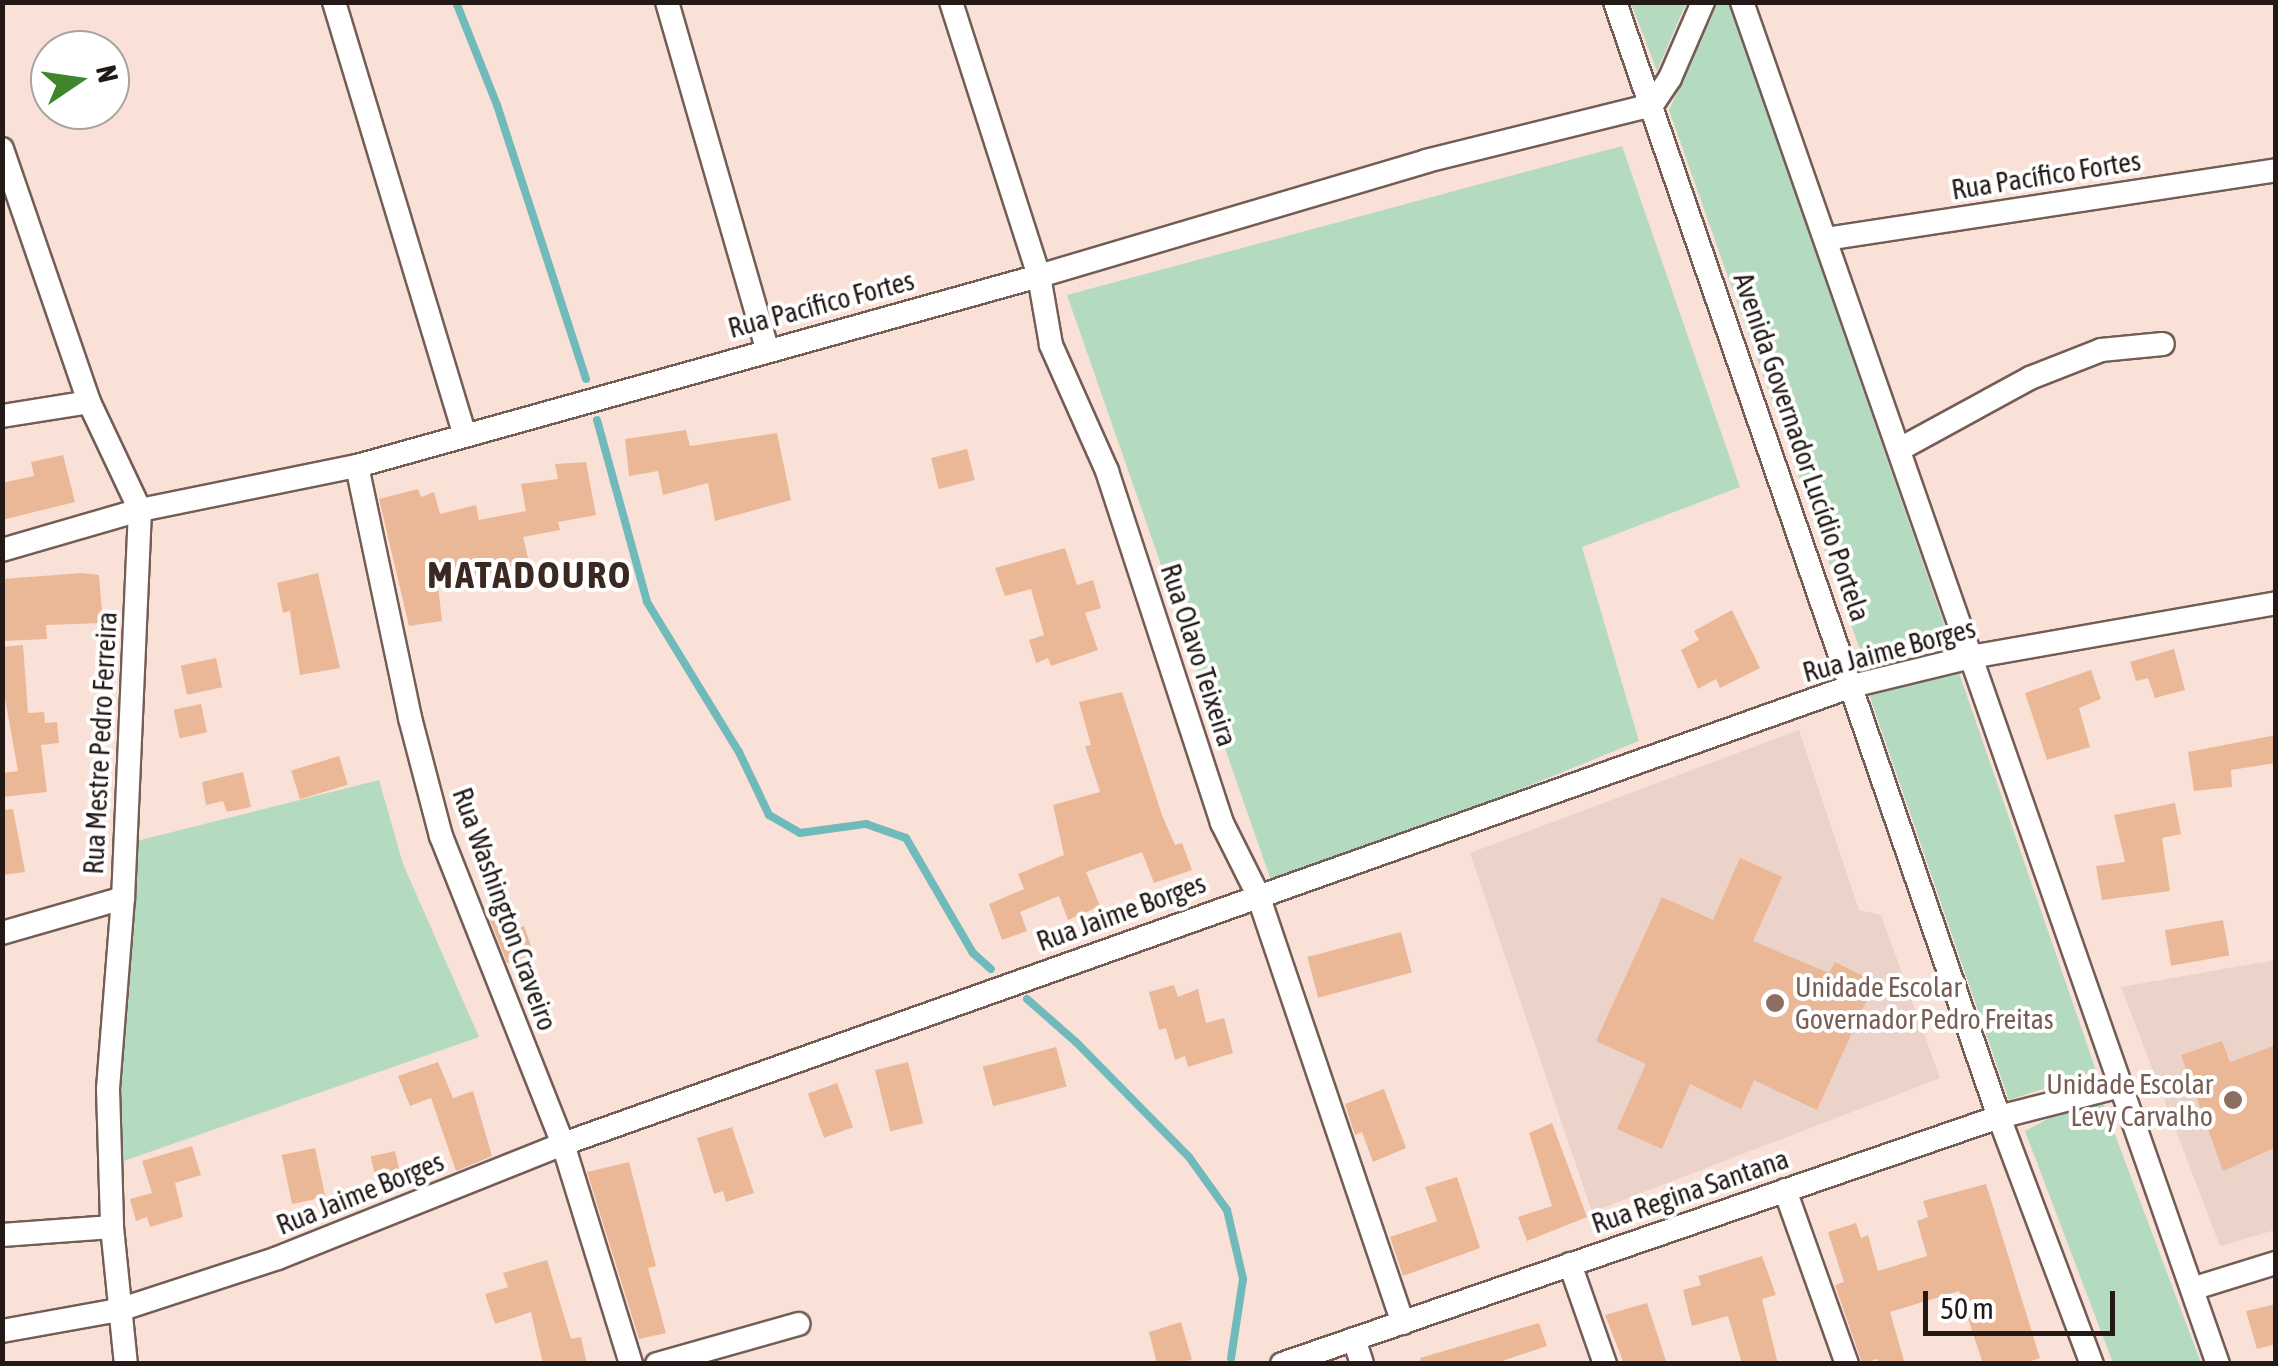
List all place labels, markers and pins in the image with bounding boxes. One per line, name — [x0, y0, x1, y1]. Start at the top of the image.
place label: Unidade Escolar Governador Pedro Freitas — [1795, 970, 2054, 1036]
marker: Unidade Escolar Governador Pedro Freitas — [1764, 992, 1786, 1014]
place label: Unidade Escolar Levy Carvalho — [2046, 1067, 2213, 1133]
marker: Unidade Escolar Levy Carvalho — [2222, 1089, 2244, 1111]

